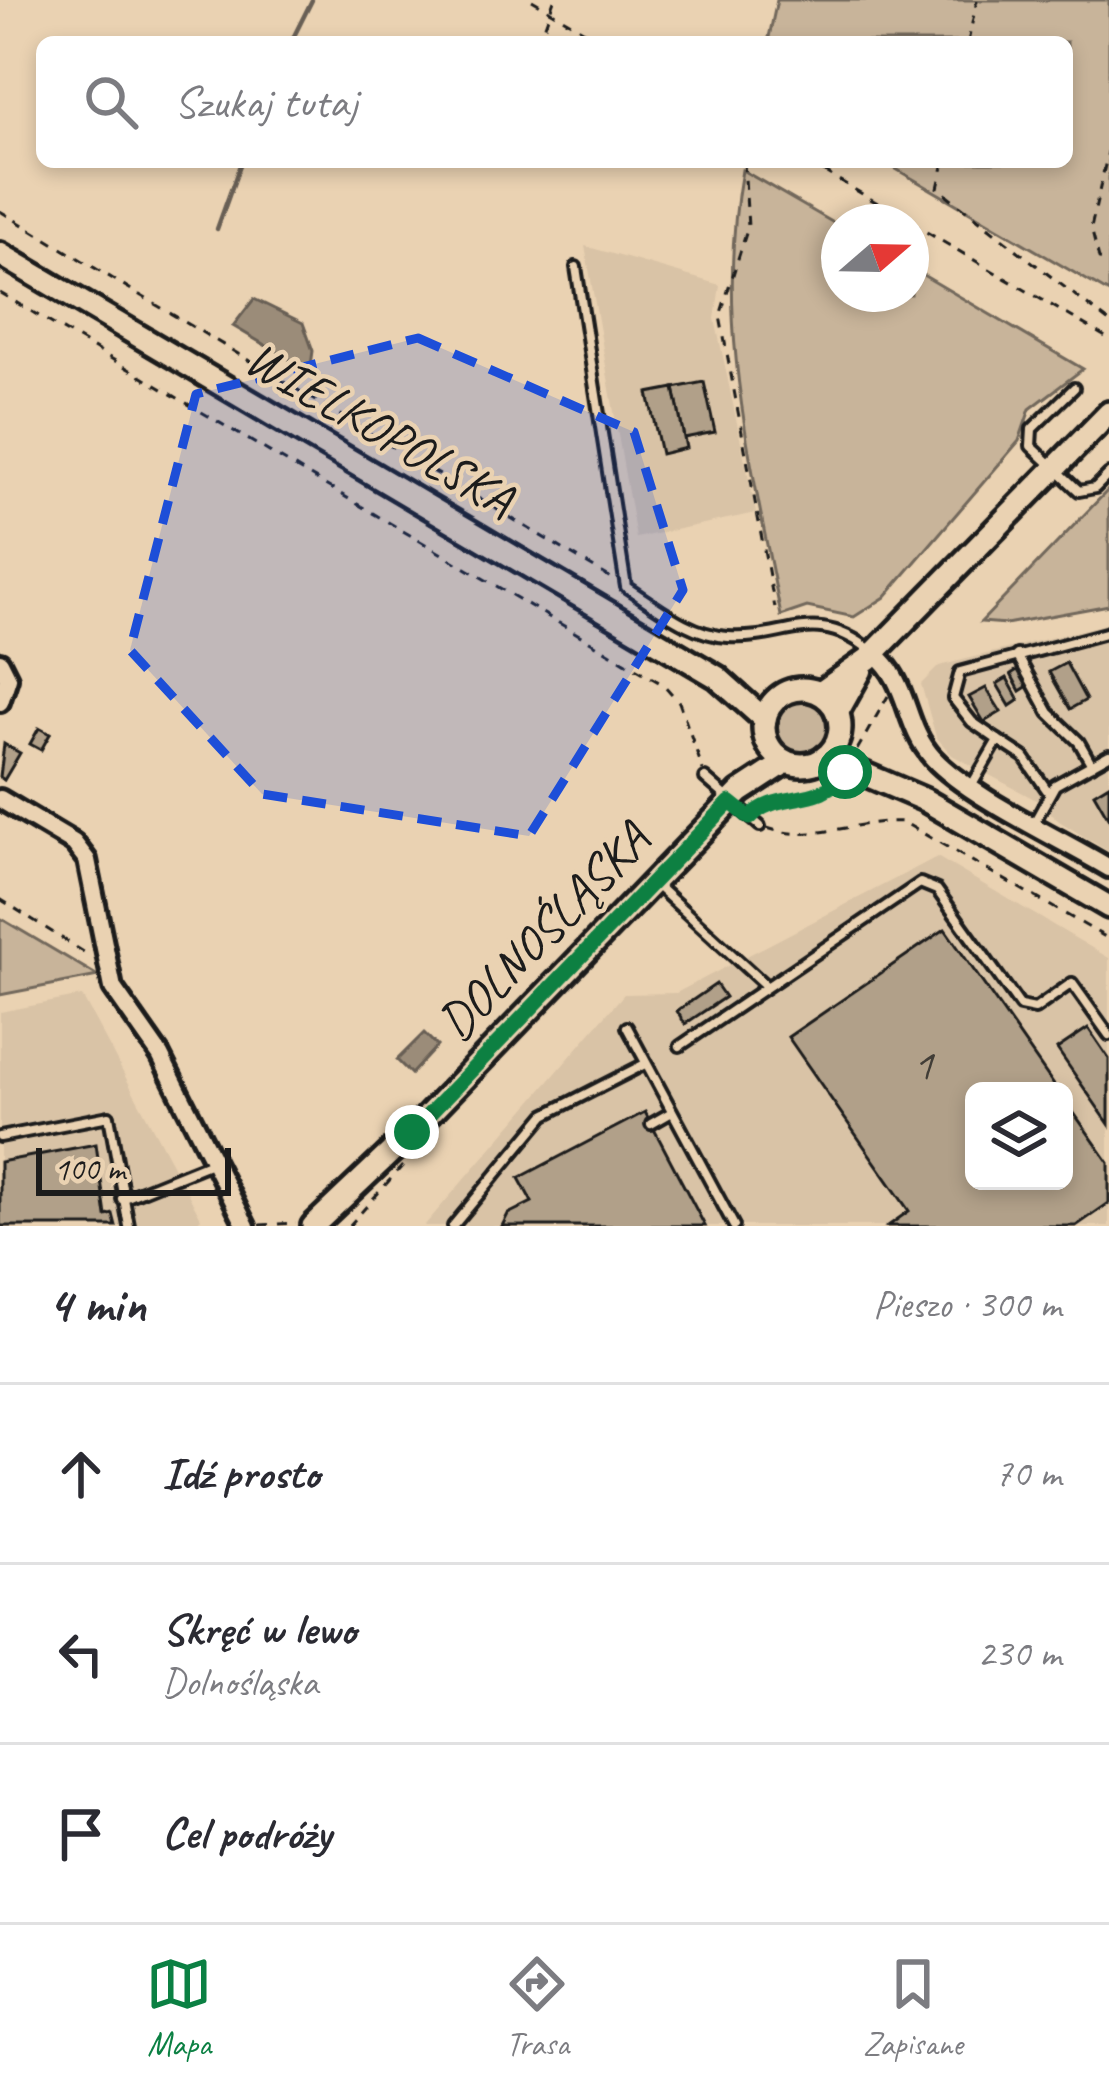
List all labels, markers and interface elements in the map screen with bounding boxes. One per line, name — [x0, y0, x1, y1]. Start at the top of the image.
search box — [36, 36, 1073, 168]
icon: search — [78, 69, 144, 135]
text: Szukaj tutaj — [174, 74, 357, 131]
north arrow — [821, 204, 929, 312]
street label: WIELKOPOLSKA — [234, 325, 527, 531]
route start — [818, 745, 872, 799]
street label: DOLNOŚLĄSKA — [423, 807, 664, 1053]
house number: 1 — [913, 1036, 936, 1093]
map controls — [965, 1082, 1073, 1190]
button: layers — [965, 1082, 1073, 1190]
route end — [385, 1105, 439, 1159]
scale bar — [36, 1142, 231, 1195]
text: 100 m — [54, 1148, 125, 1190]
text: 4 min — [48, 1272, 146, 1336]
text: Pieszo · 300 m — [873, 1280, 1061, 1329]
icon: ahead — [48, 1441, 114, 1507]
text: Idź prosto — [162, 1445, 320, 1502]
text: 70 m — [995, 1449, 1061, 1498]
text: Skręć w lewo — [162, 1601, 356, 1658]
icon: left — [48, 1621, 114, 1687]
text: 230 m — [977, 1629, 1061, 1678]
text: Dolnośląska — [162, 1658, 318, 1707]
icon: arrive — [48, 1801, 114, 1867]
text: Cel podróży — [162, 1805, 331, 1862]
tab: Mapa — [146, 1951, 212, 2065]
tab: Trasa — [504, 1951, 570, 2065]
tab: Zapisane — [863, 1951, 963, 2065]

